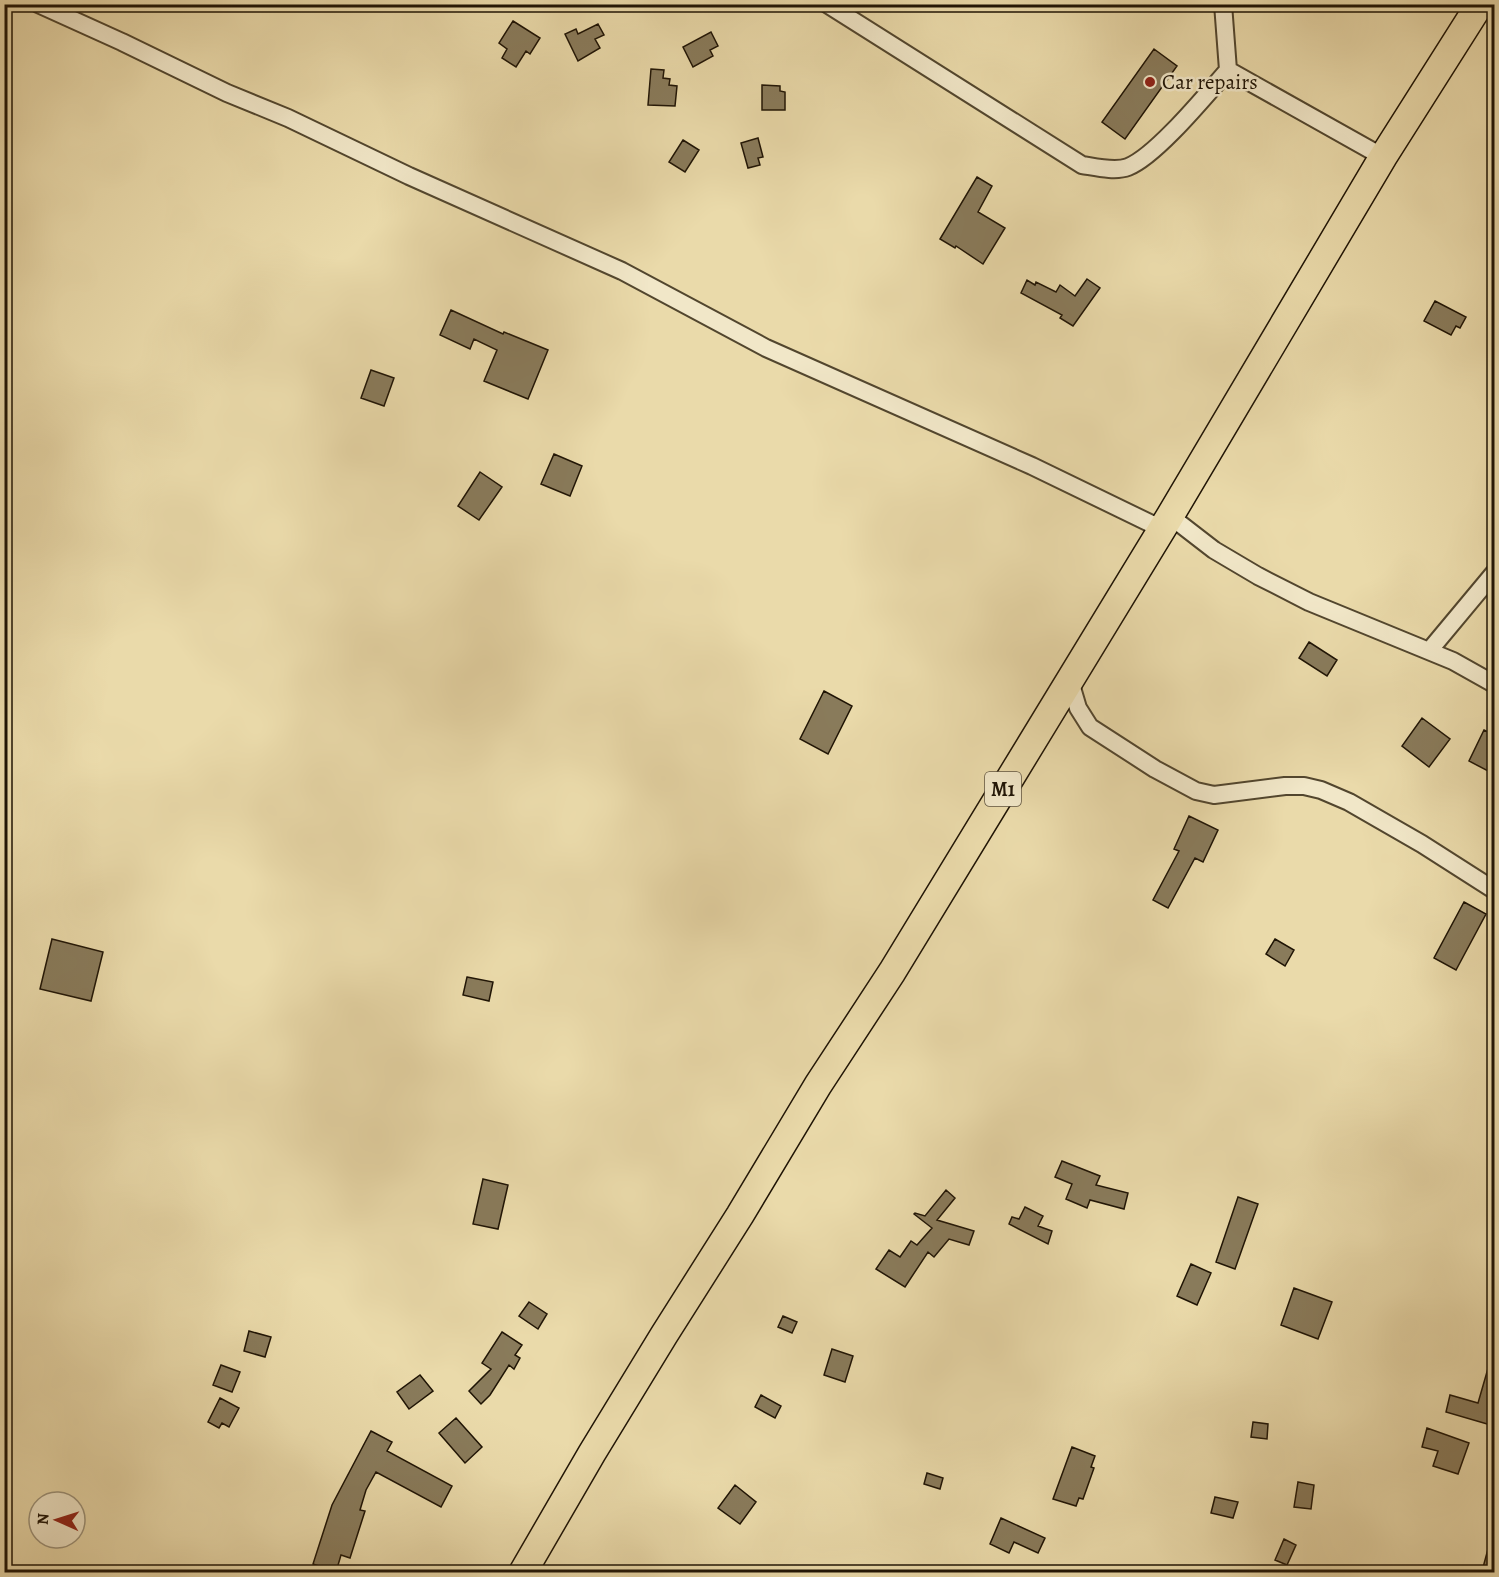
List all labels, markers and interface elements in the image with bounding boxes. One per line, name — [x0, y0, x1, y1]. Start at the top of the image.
place label: Car repairs — [1162, 68, 1258, 96]
marker: Car repairs — [1143, 75, 1157, 89]
road number: M1 — [985, 772, 1021, 806]
north arrow — [27, 1490, 87, 1550]
text: N — [32, 1513, 54, 1526]

